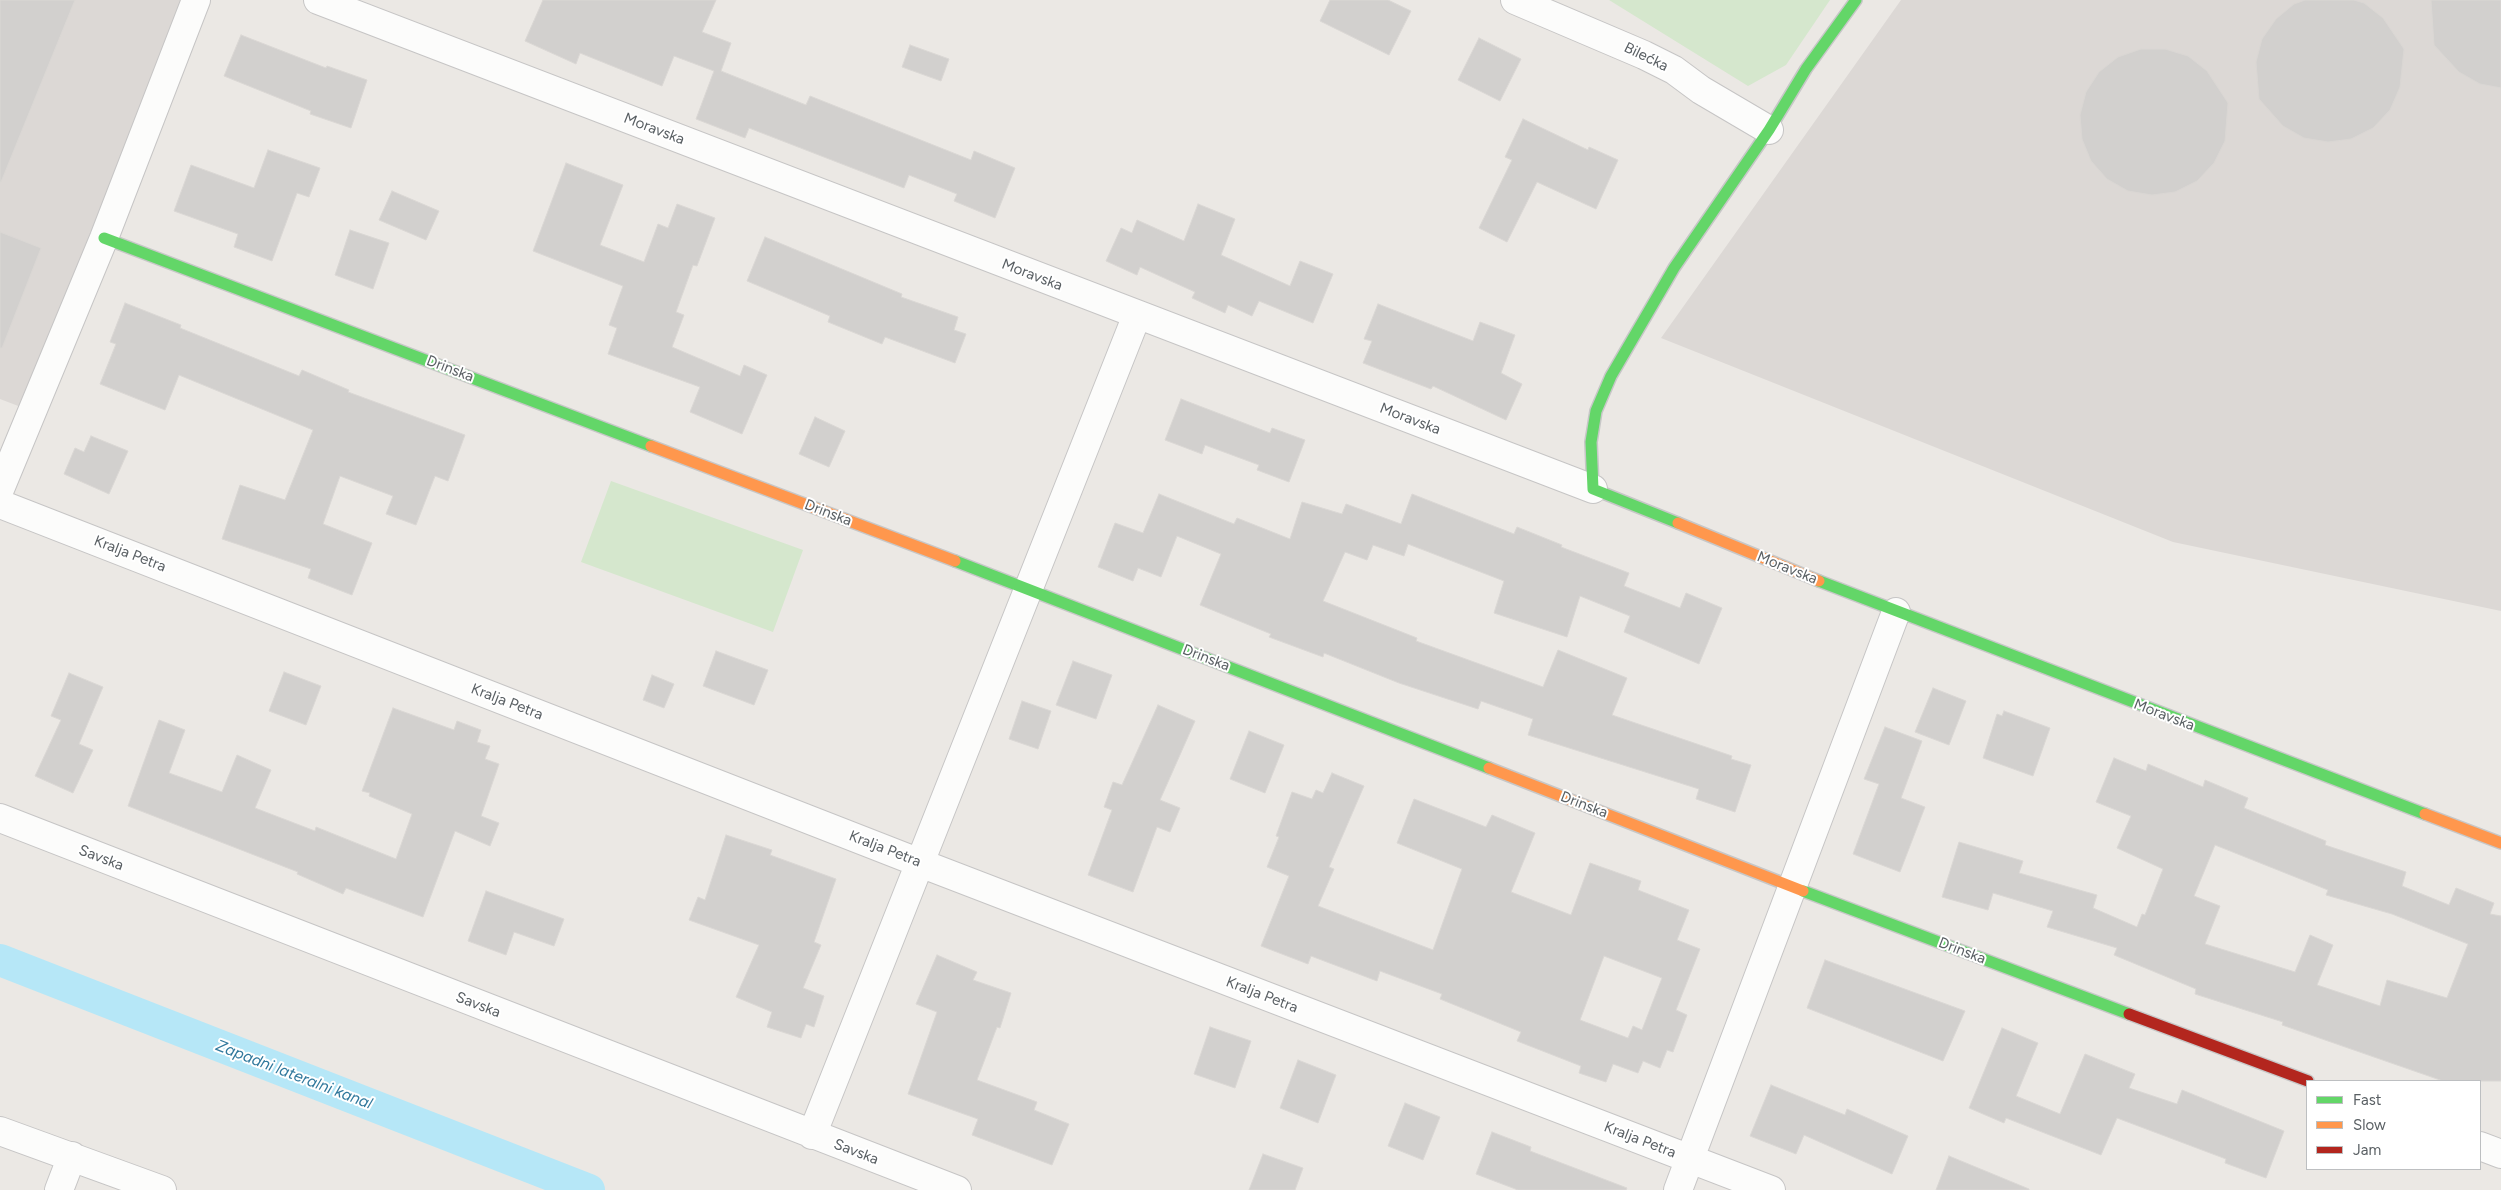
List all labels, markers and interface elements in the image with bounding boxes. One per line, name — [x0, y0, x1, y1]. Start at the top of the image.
street label: Bilećka — [1621, 39, 1671, 75]
street label: Moravska — [621, 109, 687, 149]
street label: Moravska — [999, 255, 1065, 295]
street label: Drinska — [424, 352, 476, 386]
street label: Moravska — [1377, 399, 1443, 439]
street label: Drinska — [802, 496, 854, 530]
street label: Kralja Petra — [91, 532, 169, 576]
street label: Moravska — [1754, 548, 1820, 588]
street label: Drinska — [1180, 641, 1232, 675]
street label: Kralja Petra — [468, 680, 546, 724]
street label: Moravska — [2131, 695, 2197, 735]
street label: Drinska — [1558, 788, 1610, 822]
street label: Kralja Petra — [846, 827, 924, 871]
street label: Savska — [76, 841, 126, 875]
street label: Drinska — [1936, 934, 1988, 968]
street label: Kralja Petra — [1223, 973, 1301, 1017]
street label: Savska — [453, 988, 503, 1022]
water label: Zapadni lateralni kanal — [213, 1036, 375, 1114]
legend — [2306, 1080, 2481, 1170]
text: Fast — [2353, 1091, 2381, 1109]
text: Slow — [2353, 1116, 2386, 1134]
street label: Kralja Petra — [1601, 1118, 1679, 1162]
street label: Savska — [831, 1135, 881, 1169]
text: Jam — [2353, 1141, 2381, 1159]

